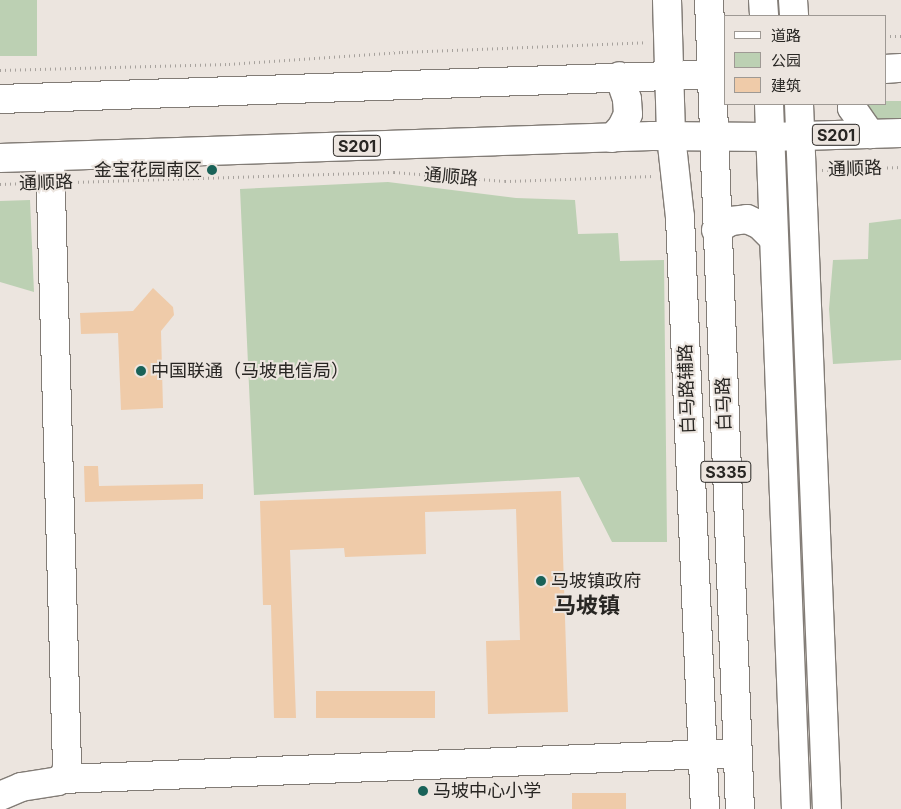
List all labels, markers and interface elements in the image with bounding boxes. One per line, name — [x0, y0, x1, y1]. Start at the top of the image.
legend — [724, 15, 886, 105]
text: 道路 — [771, 26, 801, 45]
text: 公园 — [771, 51, 801, 70]
text: 建筑 — [771, 76, 801, 95]
road number: S201 — [811, 122, 861, 148]
road number: S201 — [332, 132, 382, 160]
street label: 通顺路 — [828, 157, 882, 181]
place label: 金宝花园南区 — [94, 159, 202, 181]
marker: 金宝花园南区 — [206, 164, 218, 176]
street label: 通顺路 — [423, 164, 479, 190]
street label: 通顺路 — [19, 171, 73, 195]
street label: 白马路辅路 — [675, 344, 699, 434]
place label: 中国联通（马坡电信局） — [151, 360, 349, 382]
marker: 中国联通（马坡电信局） — [135, 365, 147, 377]
street label: 白马路 — [712, 377, 736, 431]
road number: S335 — [700, 458, 752, 486]
place label: 马坡镇政府 — [551, 570, 641, 592]
marker: 马坡镇政府 — [535, 575, 547, 587]
district label: 马坡镇 — [554, 593, 620, 619]
place label: 马坡中心小学 — [433, 780, 541, 802]
marker: 马坡中心小学 — [417, 785, 429, 797]

